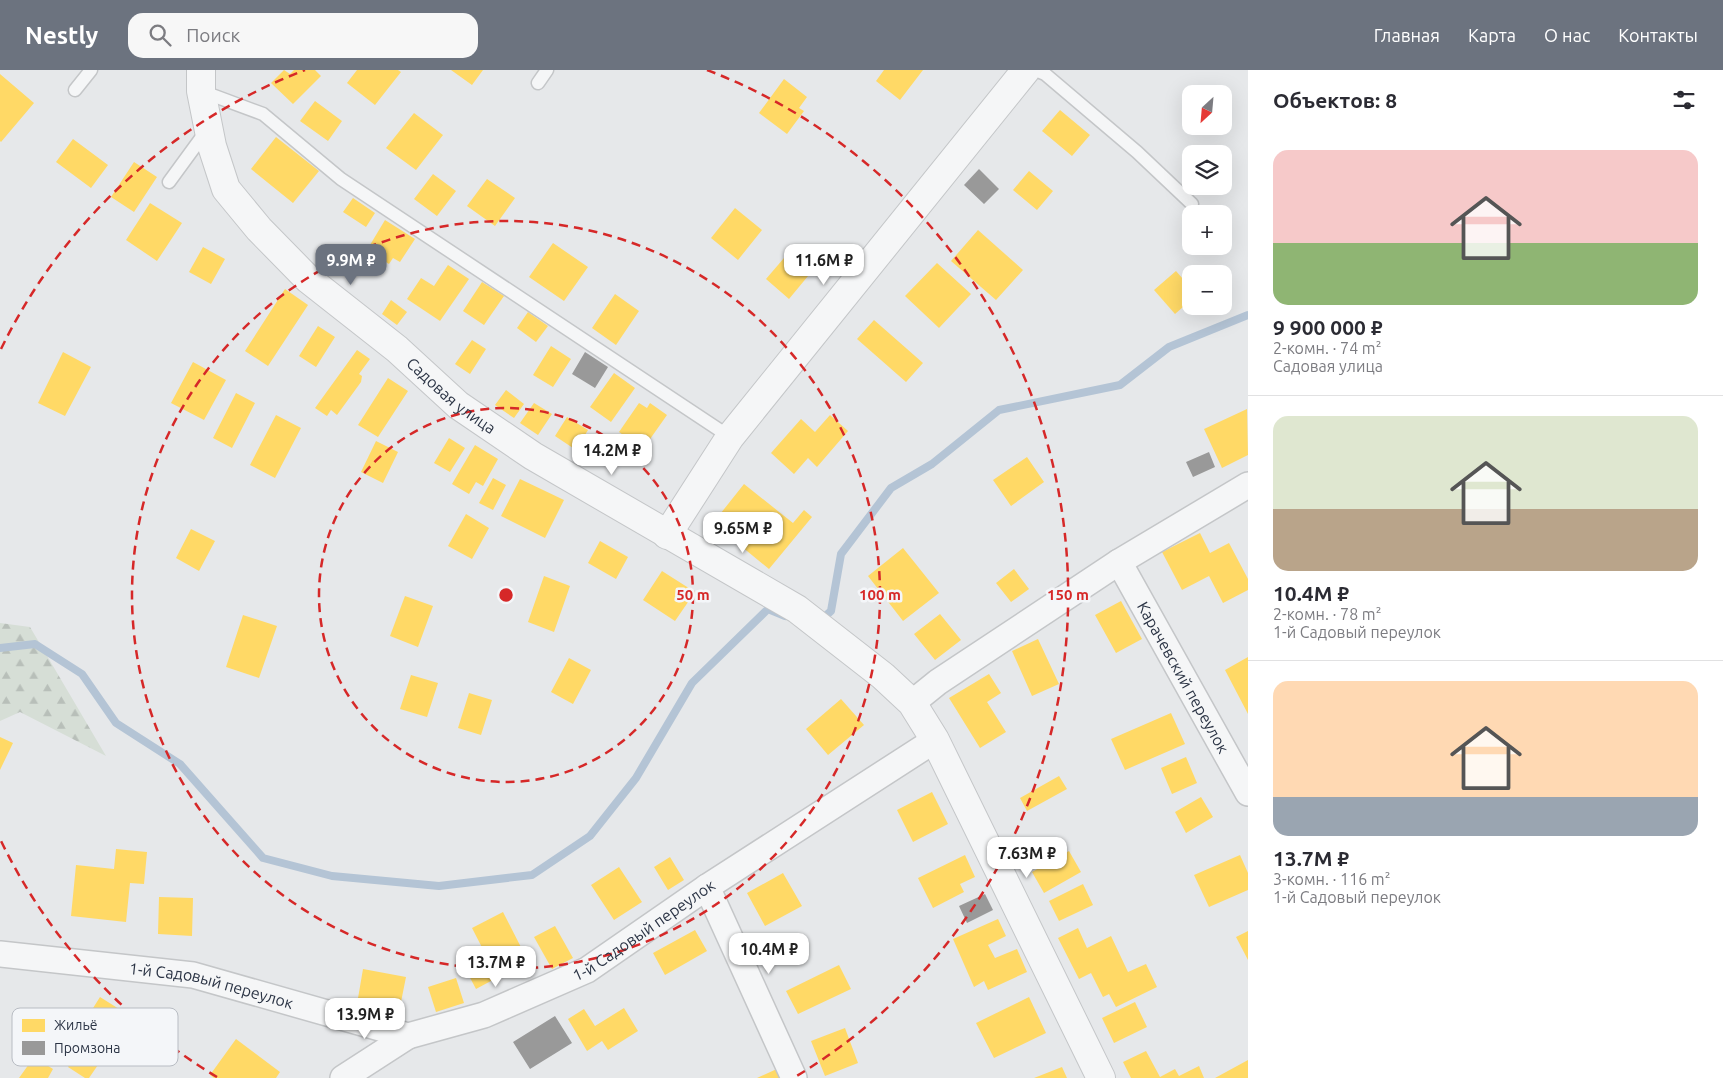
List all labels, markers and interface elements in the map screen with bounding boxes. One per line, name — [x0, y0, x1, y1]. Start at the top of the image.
search box — [128, 13, 478, 58]
icon: search — [146, 21, 174, 49]
text: Nestly — [25, 22, 98, 49]
text: Поиск — [186, 24, 240, 46]
text: Главная — [1374, 25, 1440, 45]
text: Карта — [1468, 25, 1516, 45]
text: О нас — [1544, 25, 1590, 45]
text: Контакты — [1618, 25, 1698, 45]
north arrow — [1182, 85, 1232, 135]
map controls — [1182, 85, 1232, 315]
icon: filters — [1670, 86, 1698, 114]
text: Объектов: 8 — [1273, 88, 1397, 112]
button: layers — [1182, 145, 1232, 195]
icon: home — [1441, 183, 1531, 273]
button: + — [1182, 205, 1232, 255]
pin: 9.9M ₽ — [310, 244, 392, 286]
pin: 11.6M ₽ — [778, 244, 870, 286]
text: 9.9M ₽ — [326, 251, 376, 269]
text: 11.6M ₽ — [795, 251, 853, 269]
button: − — [1182, 265, 1232, 315]
text: 9 900 000 ₽ — [1273, 315, 1383, 339]
text: 2-комн. · 74 m² — [1273, 339, 1381, 357]
street label: Садовая улица — [403, 354, 499, 437]
text: Садовая улица — [1273, 357, 1383, 375]
pin: 14.2M ₽ — [566, 434, 658, 476]
text: 14.2M ₽ — [583, 441, 641, 459]
icon: home — [1441, 448, 1531, 538]
pin: 9.65M ₽ — [697, 512, 789, 554]
text: 9.65M ₽ — [714, 519, 772, 537]
text: 10.4M ₽ — [1273, 581, 1349, 605]
centre of rings — [497, 586, 515, 604]
text: 50 m — [676, 586, 710, 603]
text: 100 m — [859, 586, 901, 603]
text: 150 m — [1047, 586, 1089, 603]
street label: Карачевский переулок — [1134, 598, 1233, 756]
text: 2-комн. · 78 m² — [1273, 605, 1381, 623]
text: 1-й Садовый переулок — [1273, 623, 1441, 641]
icon: home — [1441, 713, 1531, 803]
pin: 7.63M ₽ — [981, 836, 1073, 879]
text: 7.63M ₽ — [998, 844, 1056, 862]
text: 13.7M ₽ — [1273, 846, 1349, 870]
text: 3-комн. · 116 m² — [1273, 870, 1390, 888]
street label: 1-й Садовый переулок — [570, 875, 718, 984]
text: 1-й Садовый переулок — [1273, 888, 1441, 906]
pin: 10.4M ₽ — [723, 932, 815, 975]
text: 10.4M ₽ — [740, 940, 798, 958]
pin: 13.7M ₽ — [450, 946, 542, 988]
text: 13.7M ₽ — [467, 953, 525, 971]
street label: 1-й Садовый переулок — [128, 959, 296, 1012]
pin: 13.9M ₽ — [319, 998, 411, 1040]
text: 13.9M ₽ — [336, 1005, 394, 1023]
legend — [12, 1008, 178, 1066]
text: Жильё — [54, 1017, 98, 1033]
text: Промзона — [54, 1040, 121, 1056]

